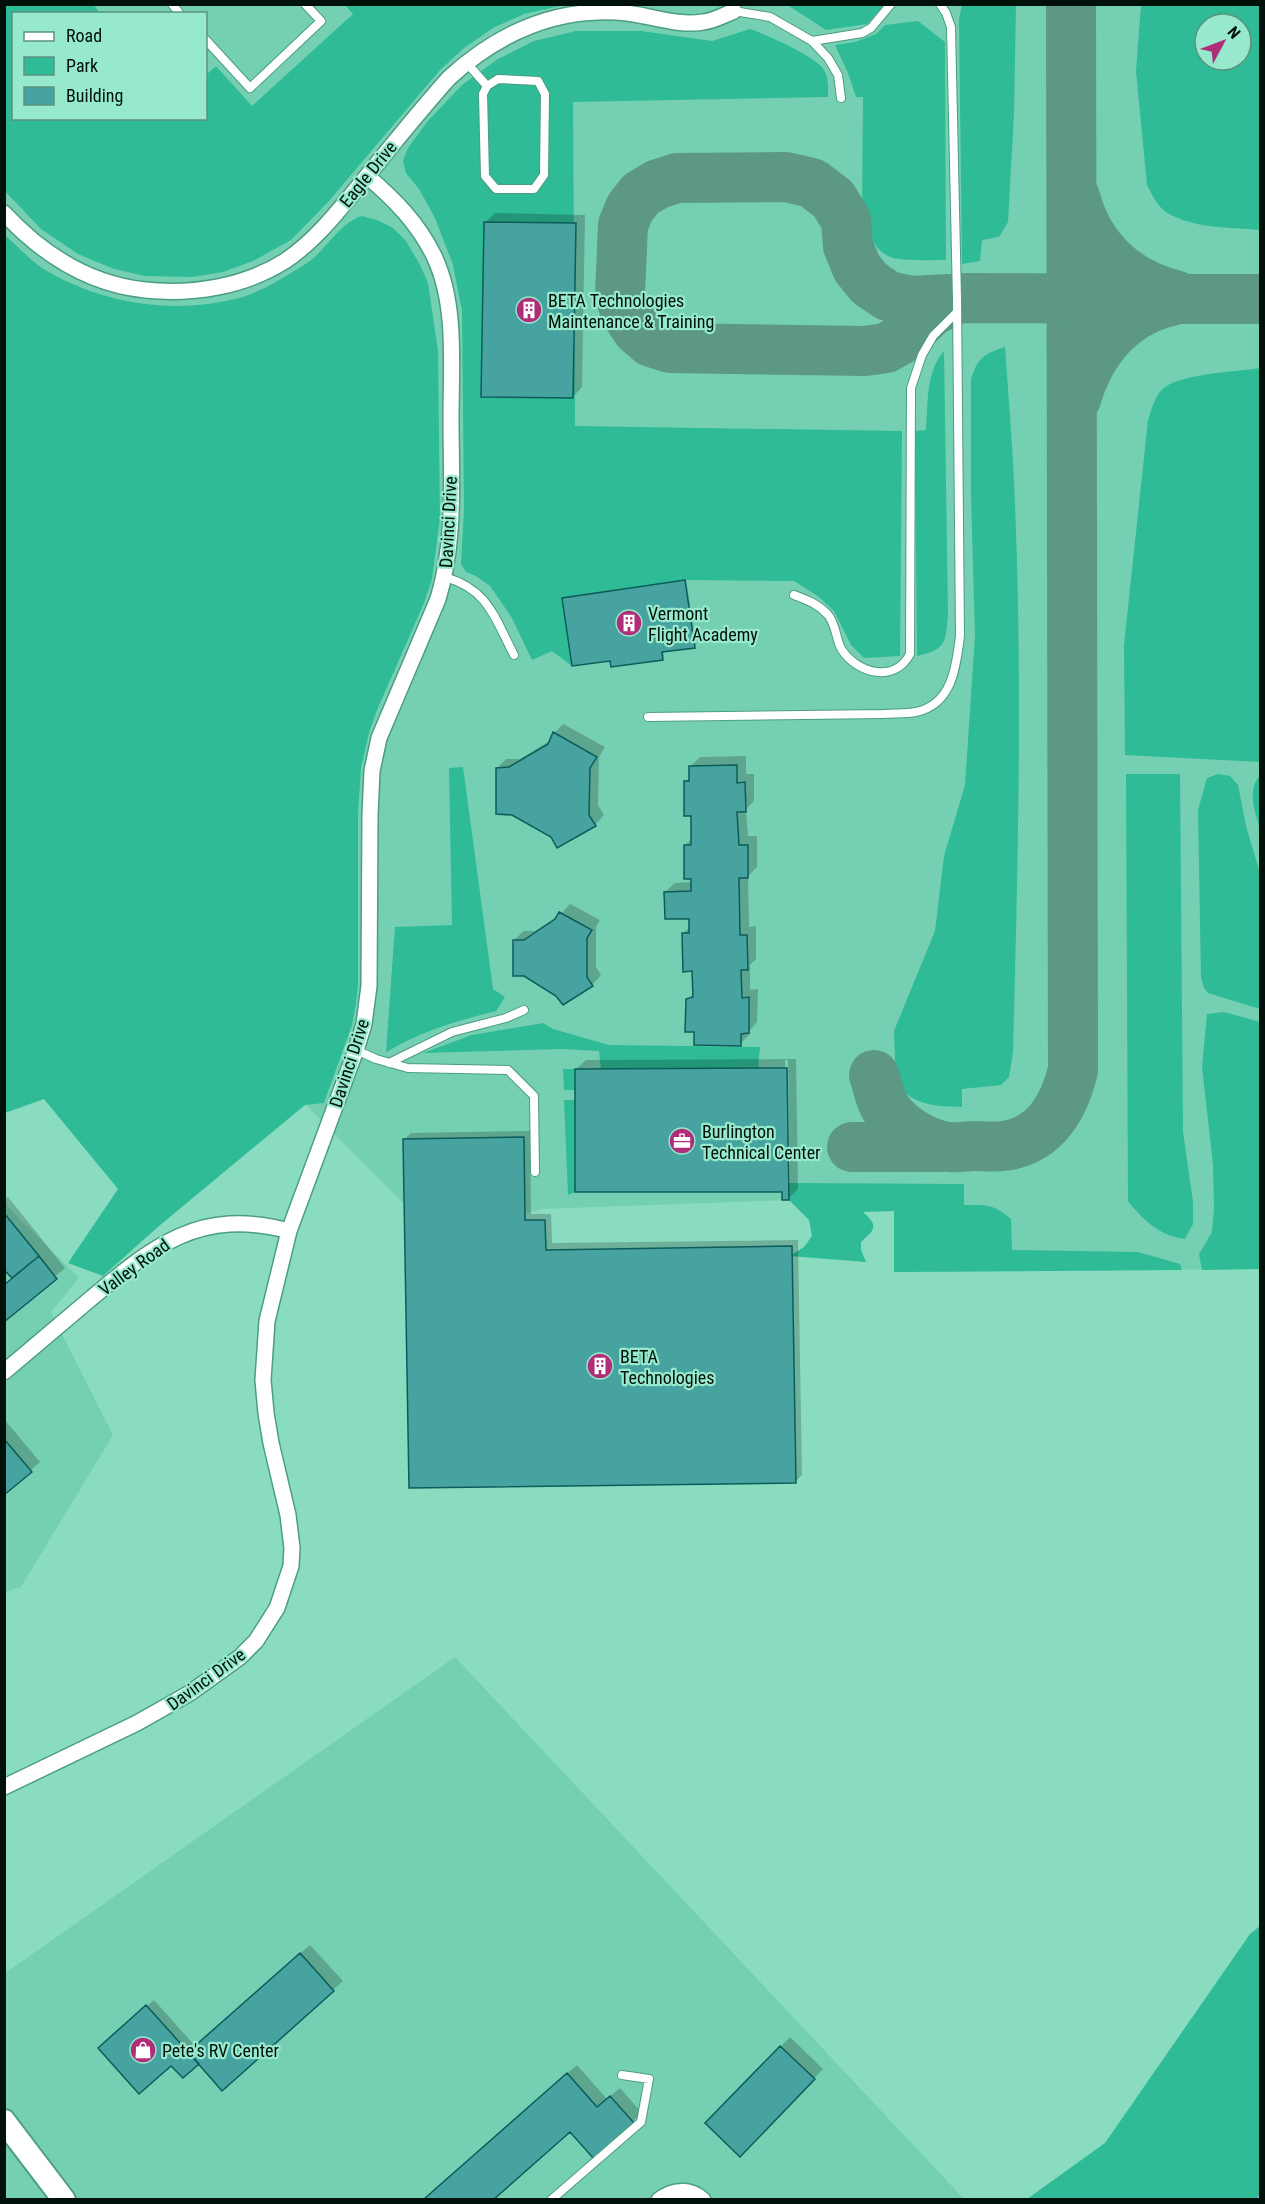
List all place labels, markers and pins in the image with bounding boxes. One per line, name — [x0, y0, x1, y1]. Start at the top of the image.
place label: BETA Technologies Maintenance & Training — [548, 290, 714, 332]
building icon: BETA Technologies Maintenance & Training — [514, 295, 544, 325]
place label: Vermont Flight Academy — [648, 603, 758, 645]
building icon: Vermont Flight Academy — [614, 608, 644, 638]
place label: Burlington Technical Center — [702, 1121, 821, 1163]
office icon: Burlington Technical Center — [667, 1126, 697, 1156]
place label: BETA Technologies — [620, 1346, 715, 1388]
building icon: BETA Technologies — [585, 1351, 615, 1381]
shop icon: Pete's RV Center — [128, 2035, 158, 2065]
place label: Pete's RV Center — [162, 2040, 279, 2061]

